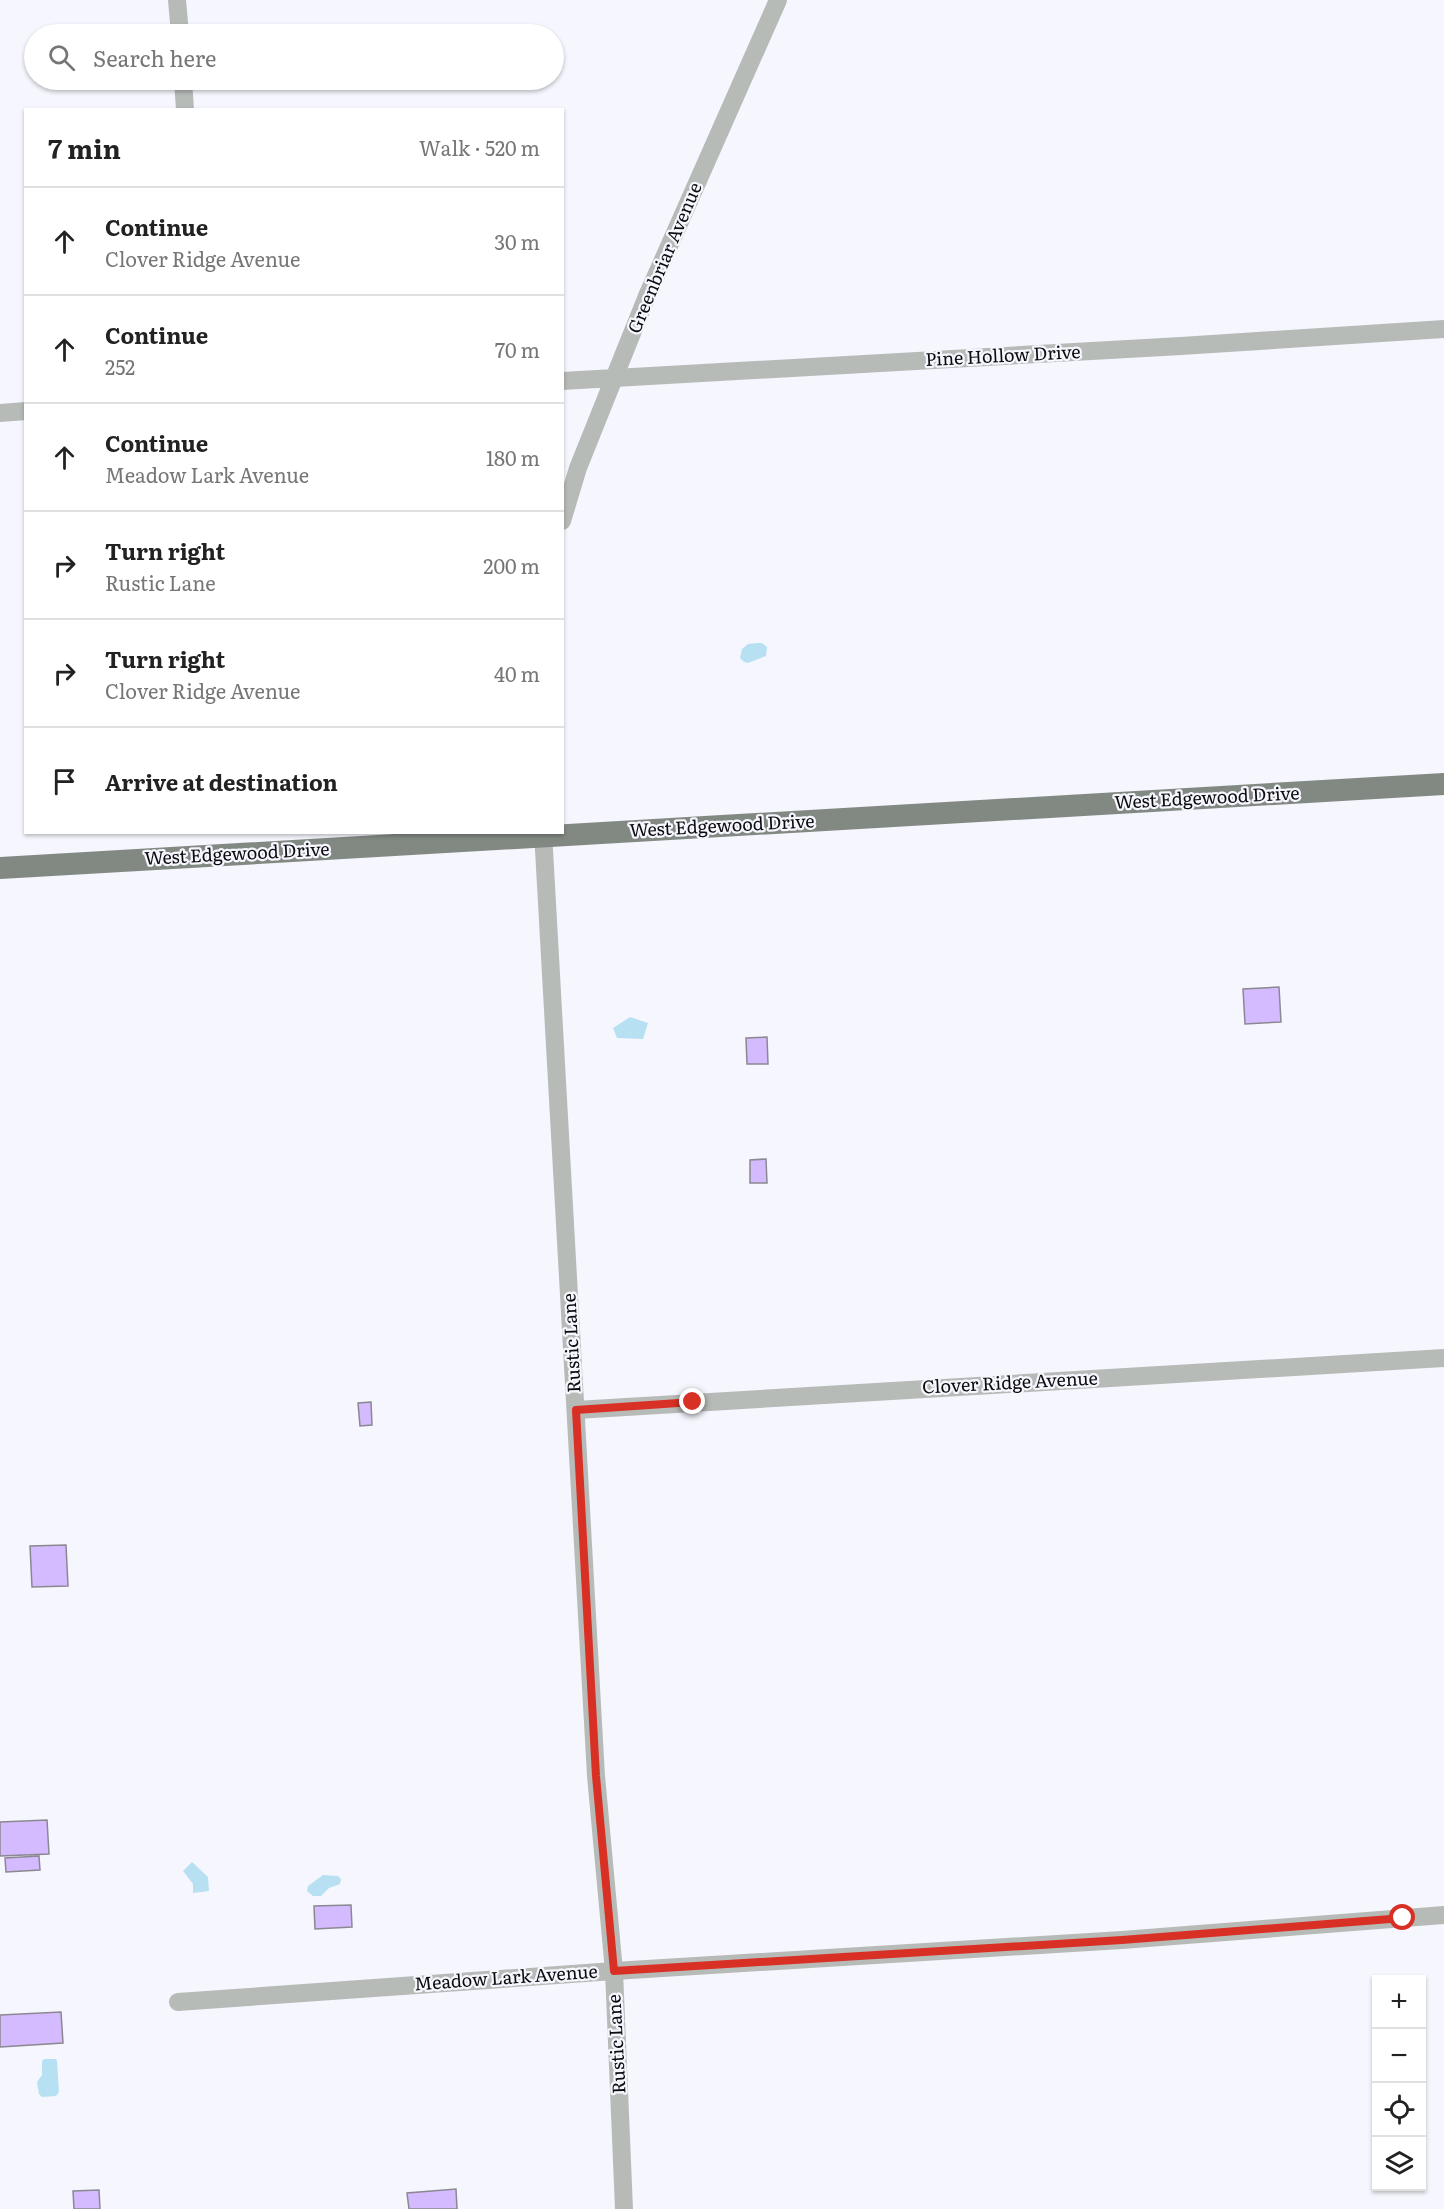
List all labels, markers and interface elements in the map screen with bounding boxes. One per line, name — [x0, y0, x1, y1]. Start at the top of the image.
search box — [24, 24, 564, 90]
icon: search — [45, 41, 78, 74]
text: Search here — [93, 41, 216, 74]
text: 7 min — [48, 128, 121, 167]
text: Walk · 520 m — [419, 132, 540, 162]
street label: Greenbriar Avenue — [620, 178, 708, 337]
text: Continue — [105, 210, 208, 243]
icon: ahead — [48, 225, 81, 258]
text: 30 m — [494, 226, 540, 256]
text: Clover Ridge Avenue — [105, 243, 300, 273]
text: Continue — [105, 318, 208, 351]
icon: ahead — [48, 333, 81, 366]
text: 70 m — [495, 334, 540, 364]
street label: Pine Hollow Drive — [925, 337, 1081, 372]
text: 252 — [105, 351, 135, 381]
text: Continue — [105, 426, 208, 459]
icon: ahead — [48, 441, 81, 474]
text: 180 m — [486, 442, 540, 472]
text: Meadow Lark Avenue — [105, 459, 309, 489]
text: Turn right — [105, 534, 225, 567]
icon: right — [48, 549, 81, 582]
text: 200 m — [483, 550, 540, 580]
text: Rustic Lane — [105, 567, 216, 597]
text: Turn right — [105, 642, 225, 675]
icon: right — [48, 657, 81, 690]
text: 40 m — [494, 658, 540, 688]
text: Clover Ridge Avenue — [105, 675, 300, 705]
icon: arrive — [48, 765, 81, 798]
text: Arrive at destination — [105, 765, 338, 798]
street label: West Edgewood Drive — [1114, 778, 1300, 815]
street label: West Edgewood Drive — [629, 806, 815, 843]
street label: West Edgewood Drive — [144, 834, 330, 871]
street label: Rustic Lane — [554, 1293, 587, 1394]
street label: Clover Ridge Avenue — [921, 1363, 1098, 1400]
route end — [679, 1388, 705, 1414]
route start — [1389, 1904, 1415, 1930]
street label: Meadow Lark Avenue — [413, 1957, 599, 1996]
map controls — [1372, 1975, 1426, 2191]
button: + — [1372, 1975, 1426, 2029]
street label: Rustic Lane — [599, 1994, 632, 2095]
button: − — [1372, 2029, 1426, 2083]
button: locate — [1372, 2083, 1426, 2137]
button: layers — [1372, 2137, 1426, 2191]

